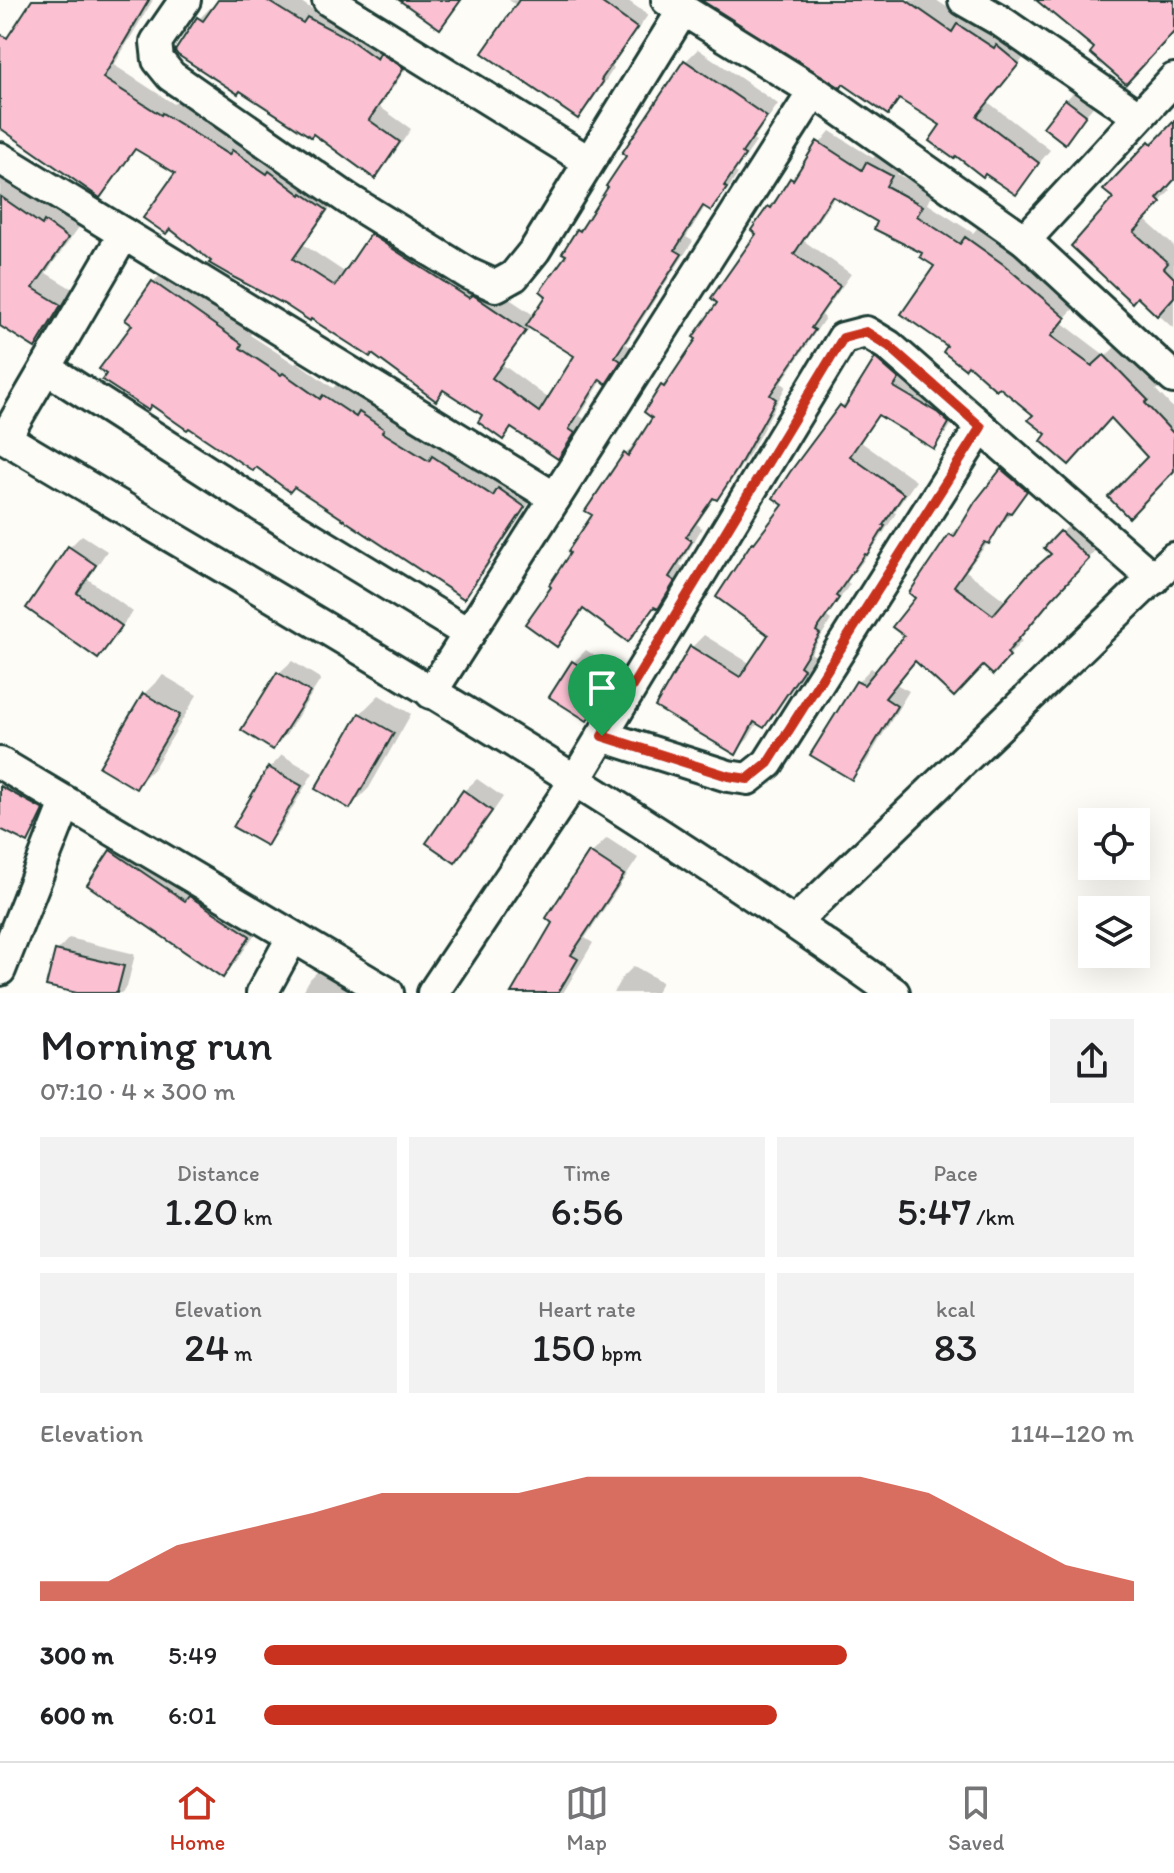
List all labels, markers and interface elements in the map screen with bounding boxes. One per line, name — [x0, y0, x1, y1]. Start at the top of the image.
pin — [568, 654, 636, 736]
icon: arrive — [580, 666, 624, 710]
map controls — [1078, 808, 1150, 968]
button: locate — [1078, 808, 1150, 880]
button: layers — [1078, 896, 1150, 968]
text: Morning run — [40, 1018, 273, 1071]
button: share — [1050, 1019, 1134, 1103]
text: 07:10 · 4 × 300 m — [40, 1075, 235, 1107]
text: Distance — [177, 1160, 260, 1187]
text: Time — [564, 1160, 610, 1187]
text: Pace — [934, 1160, 978, 1187]
text: 1.20 — [164, 1187, 238, 1235]
text: 6:56 — [550, 1187, 624, 1235]
text: 5:47 — [897, 1187, 971, 1235]
text: km — [238, 1204, 272, 1231]
text: /km — [971, 1204, 1015, 1231]
text: Elevation — [175, 1296, 262, 1323]
text: Heart rate — [538, 1296, 636, 1323]
text: kcal — [936, 1296, 975, 1323]
text: 24 — [184, 1323, 229, 1371]
text: 150 — [532, 1323, 596, 1371]
text: 83 — [934, 1323, 978, 1371]
text: m — [229, 1340, 253, 1367]
text: bpm — [596, 1340, 642, 1367]
text: Elevation — [40, 1417, 143, 1449]
text: 114–120 m — [1010, 1417, 1134, 1449]
text: 300 m — [40, 1639, 114, 1671]
text: 5:49 — [168, 1639, 217, 1671]
text: 600 m — [40, 1699, 114, 1731]
text: 6:01 — [168, 1699, 216, 1731]
tab: Home — [170, 1781, 225, 1856]
tab: Map — [565, 1781, 609, 1856]
tab: Saved — [948, 1781, 1004, 1856]

